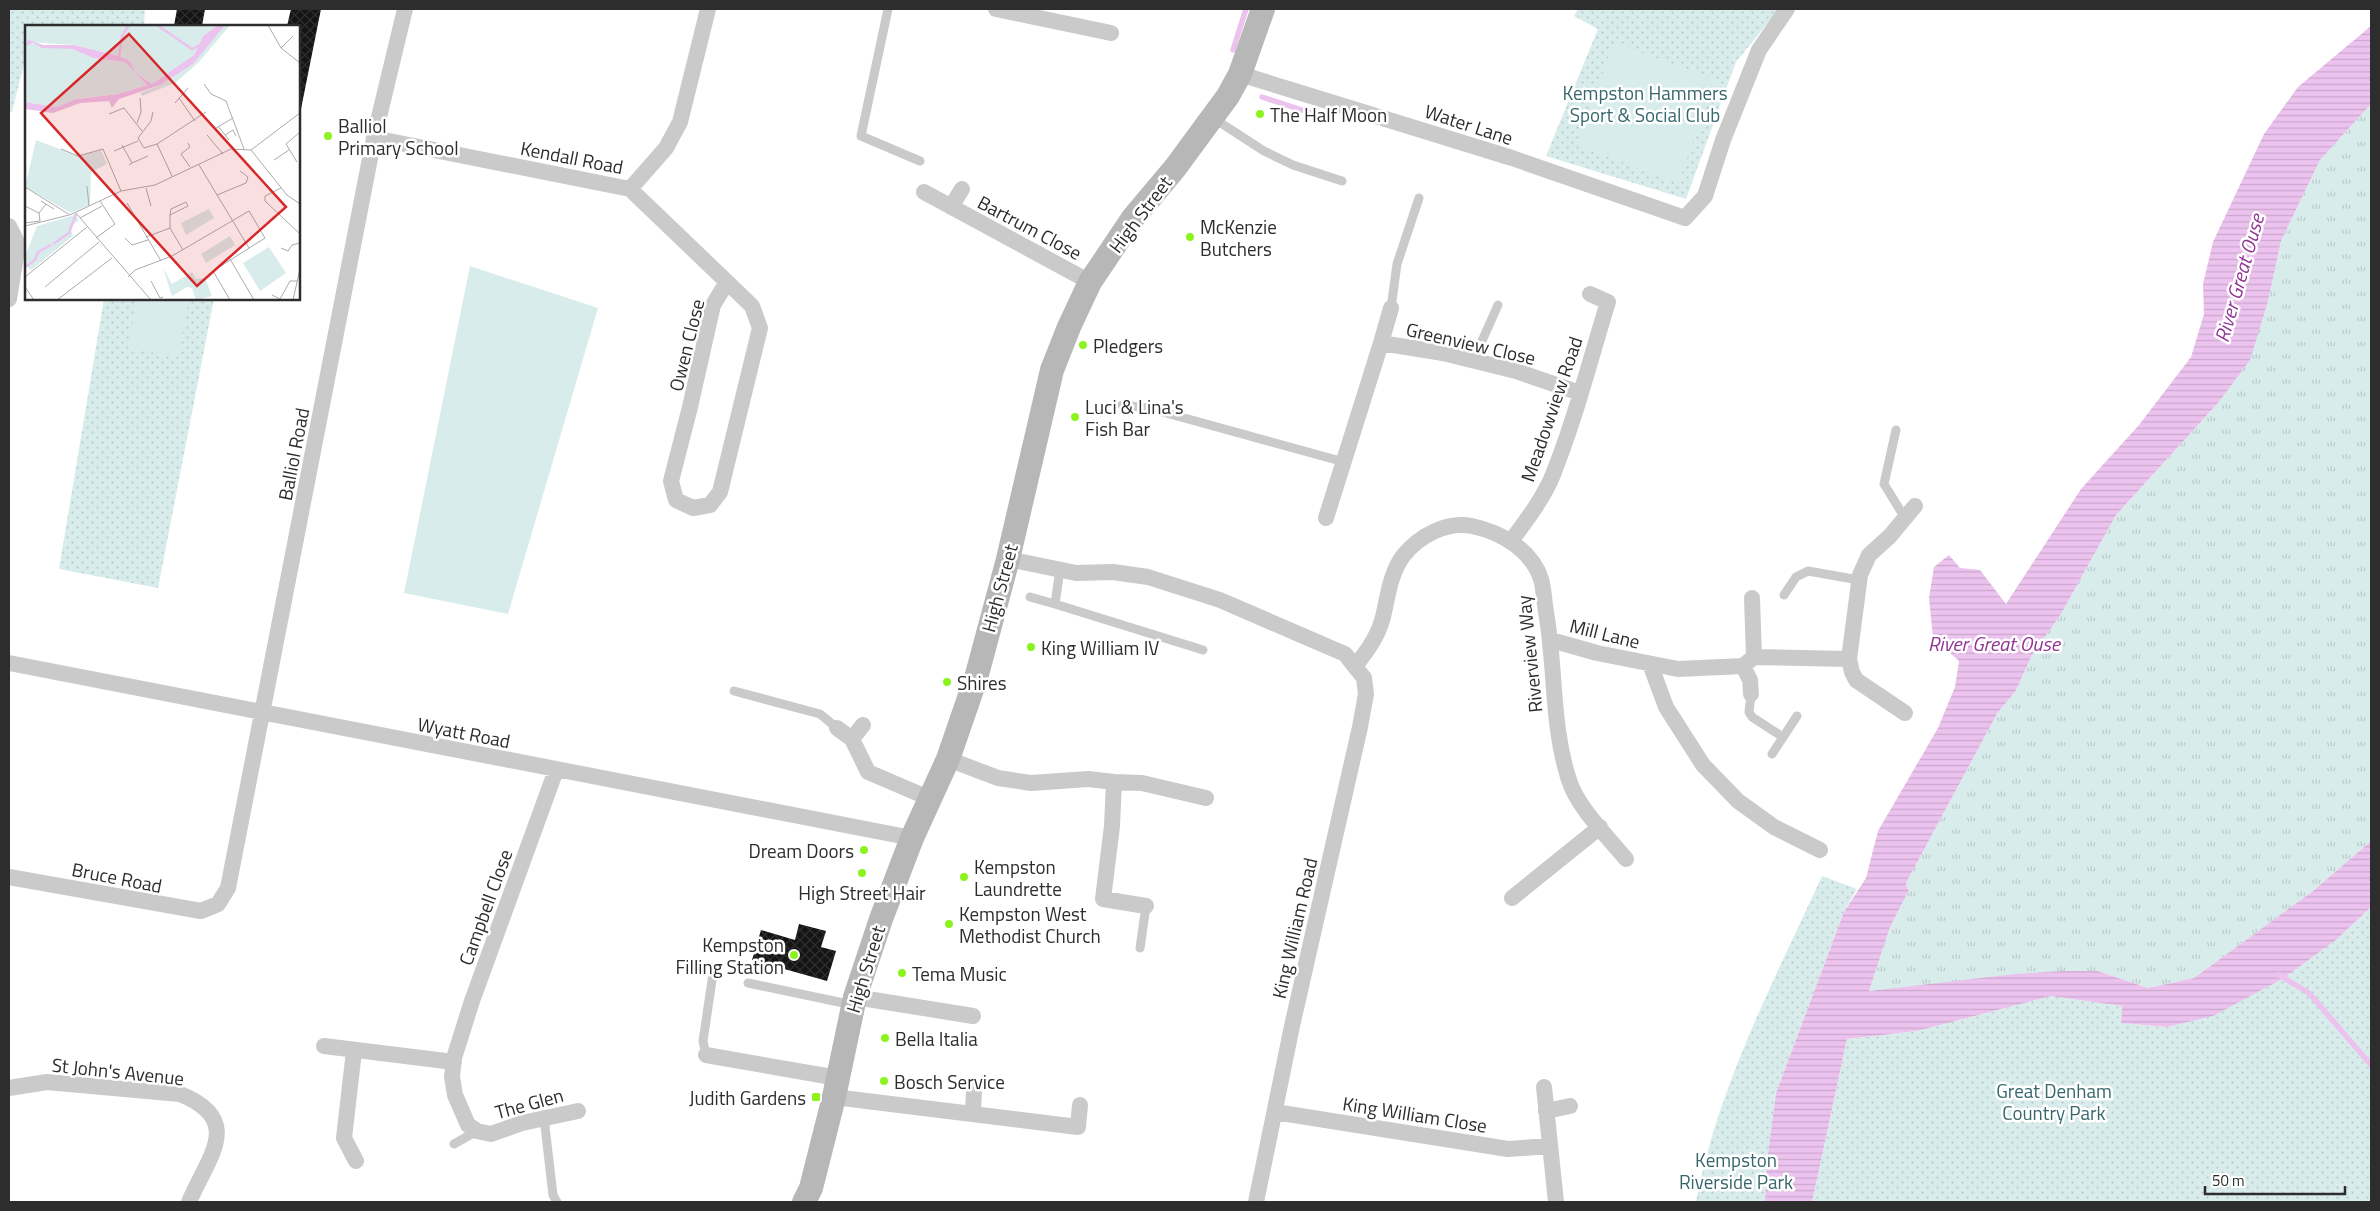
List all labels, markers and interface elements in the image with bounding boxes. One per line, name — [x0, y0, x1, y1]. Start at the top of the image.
inset map — [25, 25, 300, 300]
park label: Kempston Hammers Sport & Social Club — [1562, 78, 1728, 129]
street label: Water Lane — [1421, 96, 1517, 152]
place label: The Half Moon — [1270, 100, 1387, 129]
marker: The Half Moon — [1254, 108, 1266, 120]
place label: Balliol Primary School — [338, 111, 459, 162]
marker: Balliol Primary School — [322, 130, 334, 142]
street label: Kendall Road — [518, 133, 626, 181]
street label: High Street — [1101, 169, 1179, 259]
street label: Bartrum Close — [973, 187, 1087, 267]
water label: River Great Ouse — [2206, 209, 2273, 346]
place label: McKenzie Butchers — [1200, 212, 1277, 263]
marker: McKenzie Butchers — [1184, 231, 1196, 243]
street label: Owen Close — [661, 296, 711, 394]
street label: Greenview Close — [1403, 314, 1539, 372]
place label: Pledgers — [1093, 331, 1163, 360]
street label: Meadowview Road — [1513, 332, 1589, 486]
marker: Pledgers — [1077, 339, 1089, 351]
place label: Luci & Lina's Fish Bar — [1085, 392, 1184, 443]
street label: Balliol Road — [270, 405, 316, 503]
marker: Luci & Lina's Fish Bar — [1069, 411, 1081, 423]
street label: High Street — [973, 540, 1025, 635]
street label: Riverview Way — [1508, 594, 1550, 714]
street label: Mill Lane — [1567, 610, 1643, 656]
water label: River Great Ouse — [1928, 628, 2062, 659]
place label: King William IV — [1041, 633, 1159, 662]
marker: King William IV — [1025, 641, 1037, 653]
place label: Shires — [957, 668, 1007, 697]
marker: Shires — [941, 676, 953, 688]
street label: Wyatt Road — [415, 709, 513, 755]
place label: Dream Doors — [748, 836, 854, 865]
marker: Dream Doors — [858, 844, 870, 856]
street label: Campbell Close — [451, 845, 519, 969]
place label: Kempston Laundrette — [974, 852, 1062, 903]
street label: Bruce Road — [69, 854, 165, 900]
street label: King William Road — [1264, 855, 1324, 1001]
marker: High Street Hair — [856, 867, 868, 879]
marker: Kempston Laundrette — [958, 871, 970, 883]
place label: High Street Hair — [798, 878, 926, 907]
place label: Kempston West Methodist Church — [959, 899, 1101, 950]
marker: Kempston West Methodist Church — [943, 918, 955, 930]
street label: High Street — [838, 921, 892, 1016]
place label: Kempston Filling Station — [675, 930, 784, 981]
marker: Kempston Filling Station — [788, 949, 800, 961]
place label: Tema Music — [912, 959, 1007, 988]
marker: Tema Music — [896, 967, 908, 979]
place label: Bella Italia — [895, 1024, 978, 1053]
marker: Bella Italia — [879, 1032, 891, 1044]
street label: St John's Avenue — [50, 1050, 186, 1092]
place label: Bosch Service — [894, 1067, 1005, 1096]
marker: Bosch Service — [878, 1075, 890, 1087]
park label: Great Denham Country Park — [1996, 1076, 2112, 1127]
street label: The Glen — [492, 1080, 566, 1126]
place label: Judith Gardens — [689, 1083, 806, 1112]
street label: King William Close — [1341, 1088, 1489, 1140]
marker: Judith Gardens — [810, 1091, 822, 1103]
park label: Kempston Riverside Park — [1679, 1145, 1793, 1196]
scale bar — [2205, 1164, 2345, 1196]
text: 50 m — [2212, 1169, 2245, 1192]

